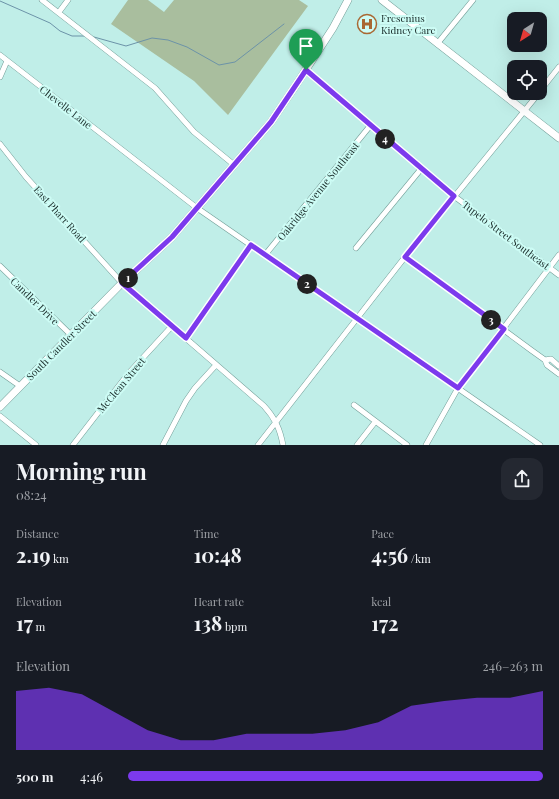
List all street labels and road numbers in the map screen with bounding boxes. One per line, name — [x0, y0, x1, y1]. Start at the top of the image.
street label: Chevelle Lane — [37, 82, 95, 132]
street label: Oakridge Avenue Southeast — [274, 138, 362, 243]
street label: East Pharr Road — [31, 183, 89, 246]
street label: Tupelo Street Southeast — [459, 197, 553, 273]
street label: Candler Drive — [8, 274, 62, 328]
street label: South Candler Street — [23, 307, 99, 383]
street label: McClean Street — [94, 354, 149, 416]

